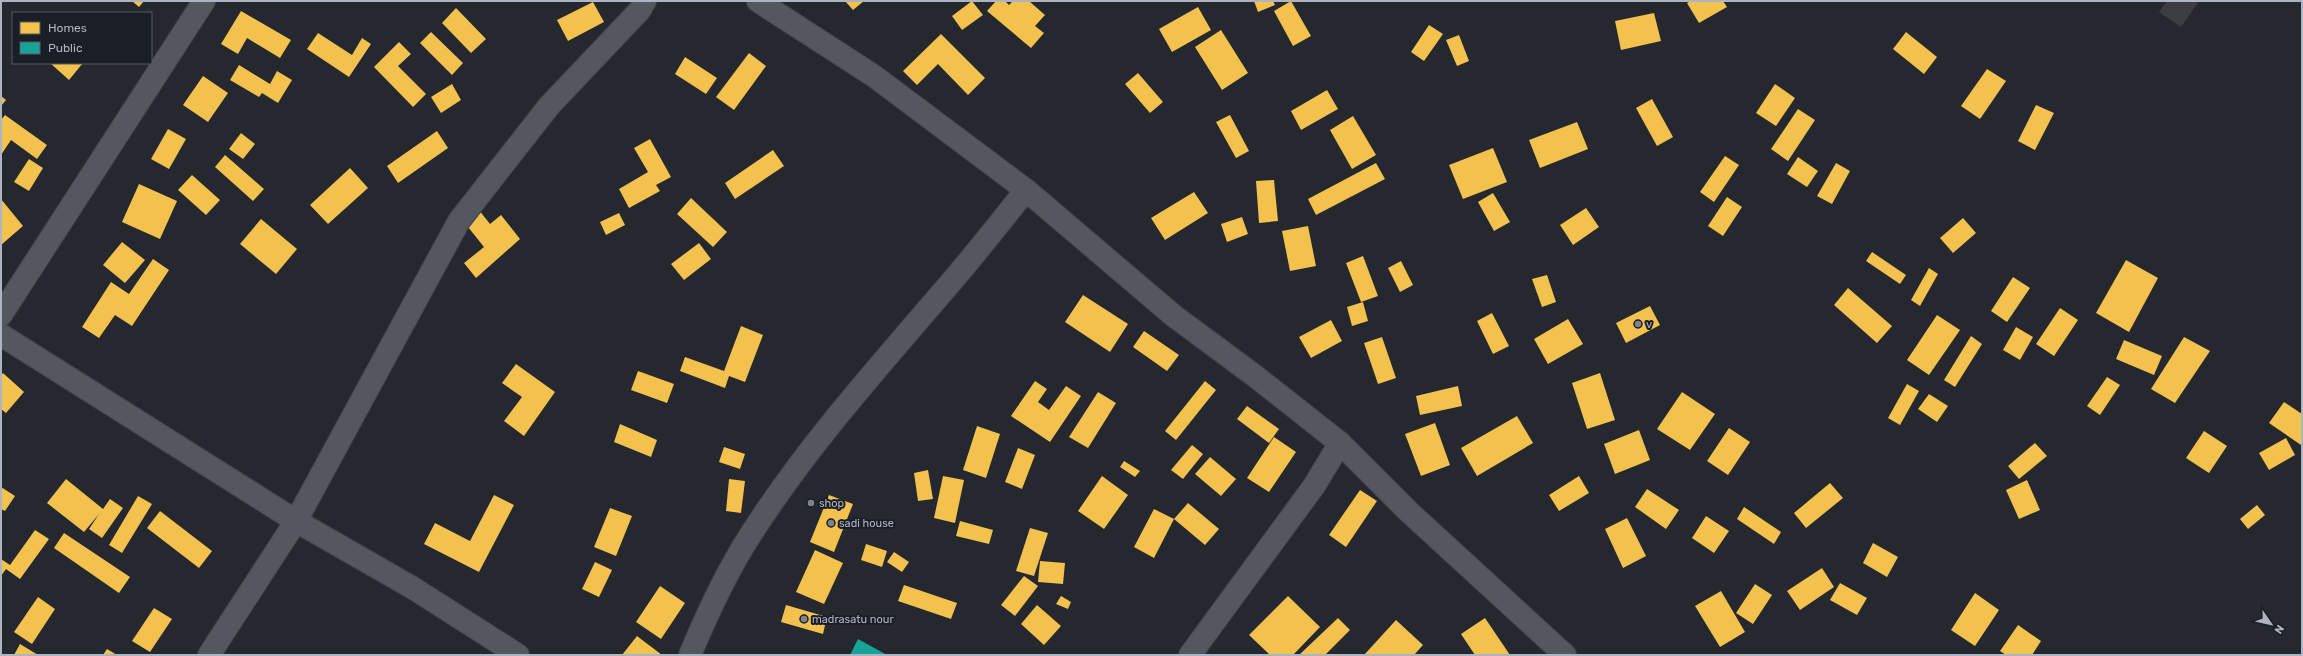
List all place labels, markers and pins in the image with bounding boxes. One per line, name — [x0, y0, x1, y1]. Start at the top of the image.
place label: v — [1646, 318, 1652, 331]
marker: v — [1633, 319, 1643, 329]
place label: shop — [819, 497, 844, 510]
marker: shop — [806, 498, 816, 508]
place label: sadi house — [839, 517, 894, 530]
marker: sadi house — [826, 518, 836, 528]
place label: madrasatu nour — [812, 613, 894, 626]
marker: madrasatu nour — [799, 614, 809, 624]

